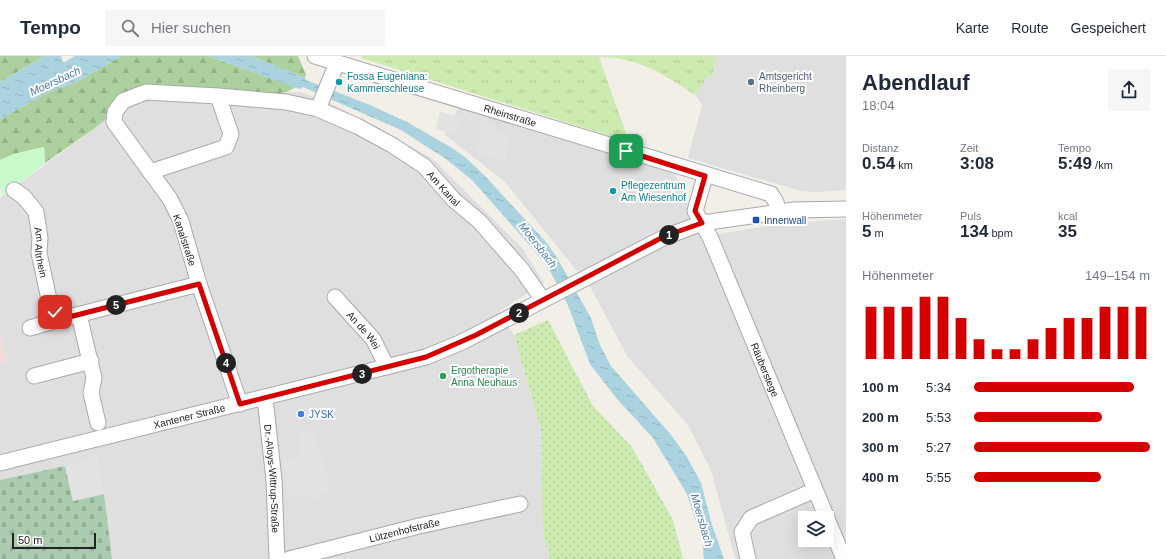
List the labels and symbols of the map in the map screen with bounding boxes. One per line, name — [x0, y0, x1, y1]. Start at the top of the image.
water label: Moersbach — [28, 64, 82, 98]
place label: Fossa Eugeniana: Kammerschleuse — [347, 71, 428, 94]
place label: Amtsgericht Rheinberg — [759, 71, 812, 94]
marker: Fossa Eugeniana: Kammerschleuse — [334, 77, 344, 87]
marker: Amtsgericht Rheinberg — [746, 77, 756, 87]
street label: Rheinstraße — [482, 102, 538, 129]
pin — [609, 134, 643, 168]
street label: Am Kanal — [425, 169, 462, 209]
place label: Pflegezentrum Am Wiesenhof — [621, 180, 686, 203]
marker: Pflegezentrum Am Wiesenhof — [608, 186, 618, 196]
street label: Kanalstraße — [171, 213, 198, 268]
marker: Innenwall — [751, 215, 761, 225]
place label: Innenwall — [764, 215, 806, 226]
water label: Moersbach — [517, 220, 559, 270]
pin: 1 — [659, 225, 679, 245]
street label: Am Altrhein — [32, 226, 49, 279]
pin — [38, 295, 72, 329]
pin: 5 — [106, 295, 126, 315]
pin: 2 — [509, 303, 529, 323]
street label: An de Wei — [345, 309, 382, 351]
street label: Räuberstege — [749, 341, 781, 399]
pin: 4 — [216, 353, 236, 373]
pin: 3 — [352, 364, 372, 384]
place label: Ergotherapie Anna Neuhaus — [451, 365, 517, 388]
marker: Ergotherapie Anna Neuhaus — [438, 371, 448, 381]
street label: Xantener Straße — [152, 402, 227, 431]
marker: JYSK — [296, 409, 306, 419]
place label: JYSK — [309, 409, 334, 420]
street label: Dr.-Aloys-Wittrup-Straße — [262, 424, 281, 534]
water label: Moersbach — [689, 492, 715, 548]
street label: Lützenhofstraße — [368, 517, 441, 544]
scale bar — [12, 531, 96, 550]

